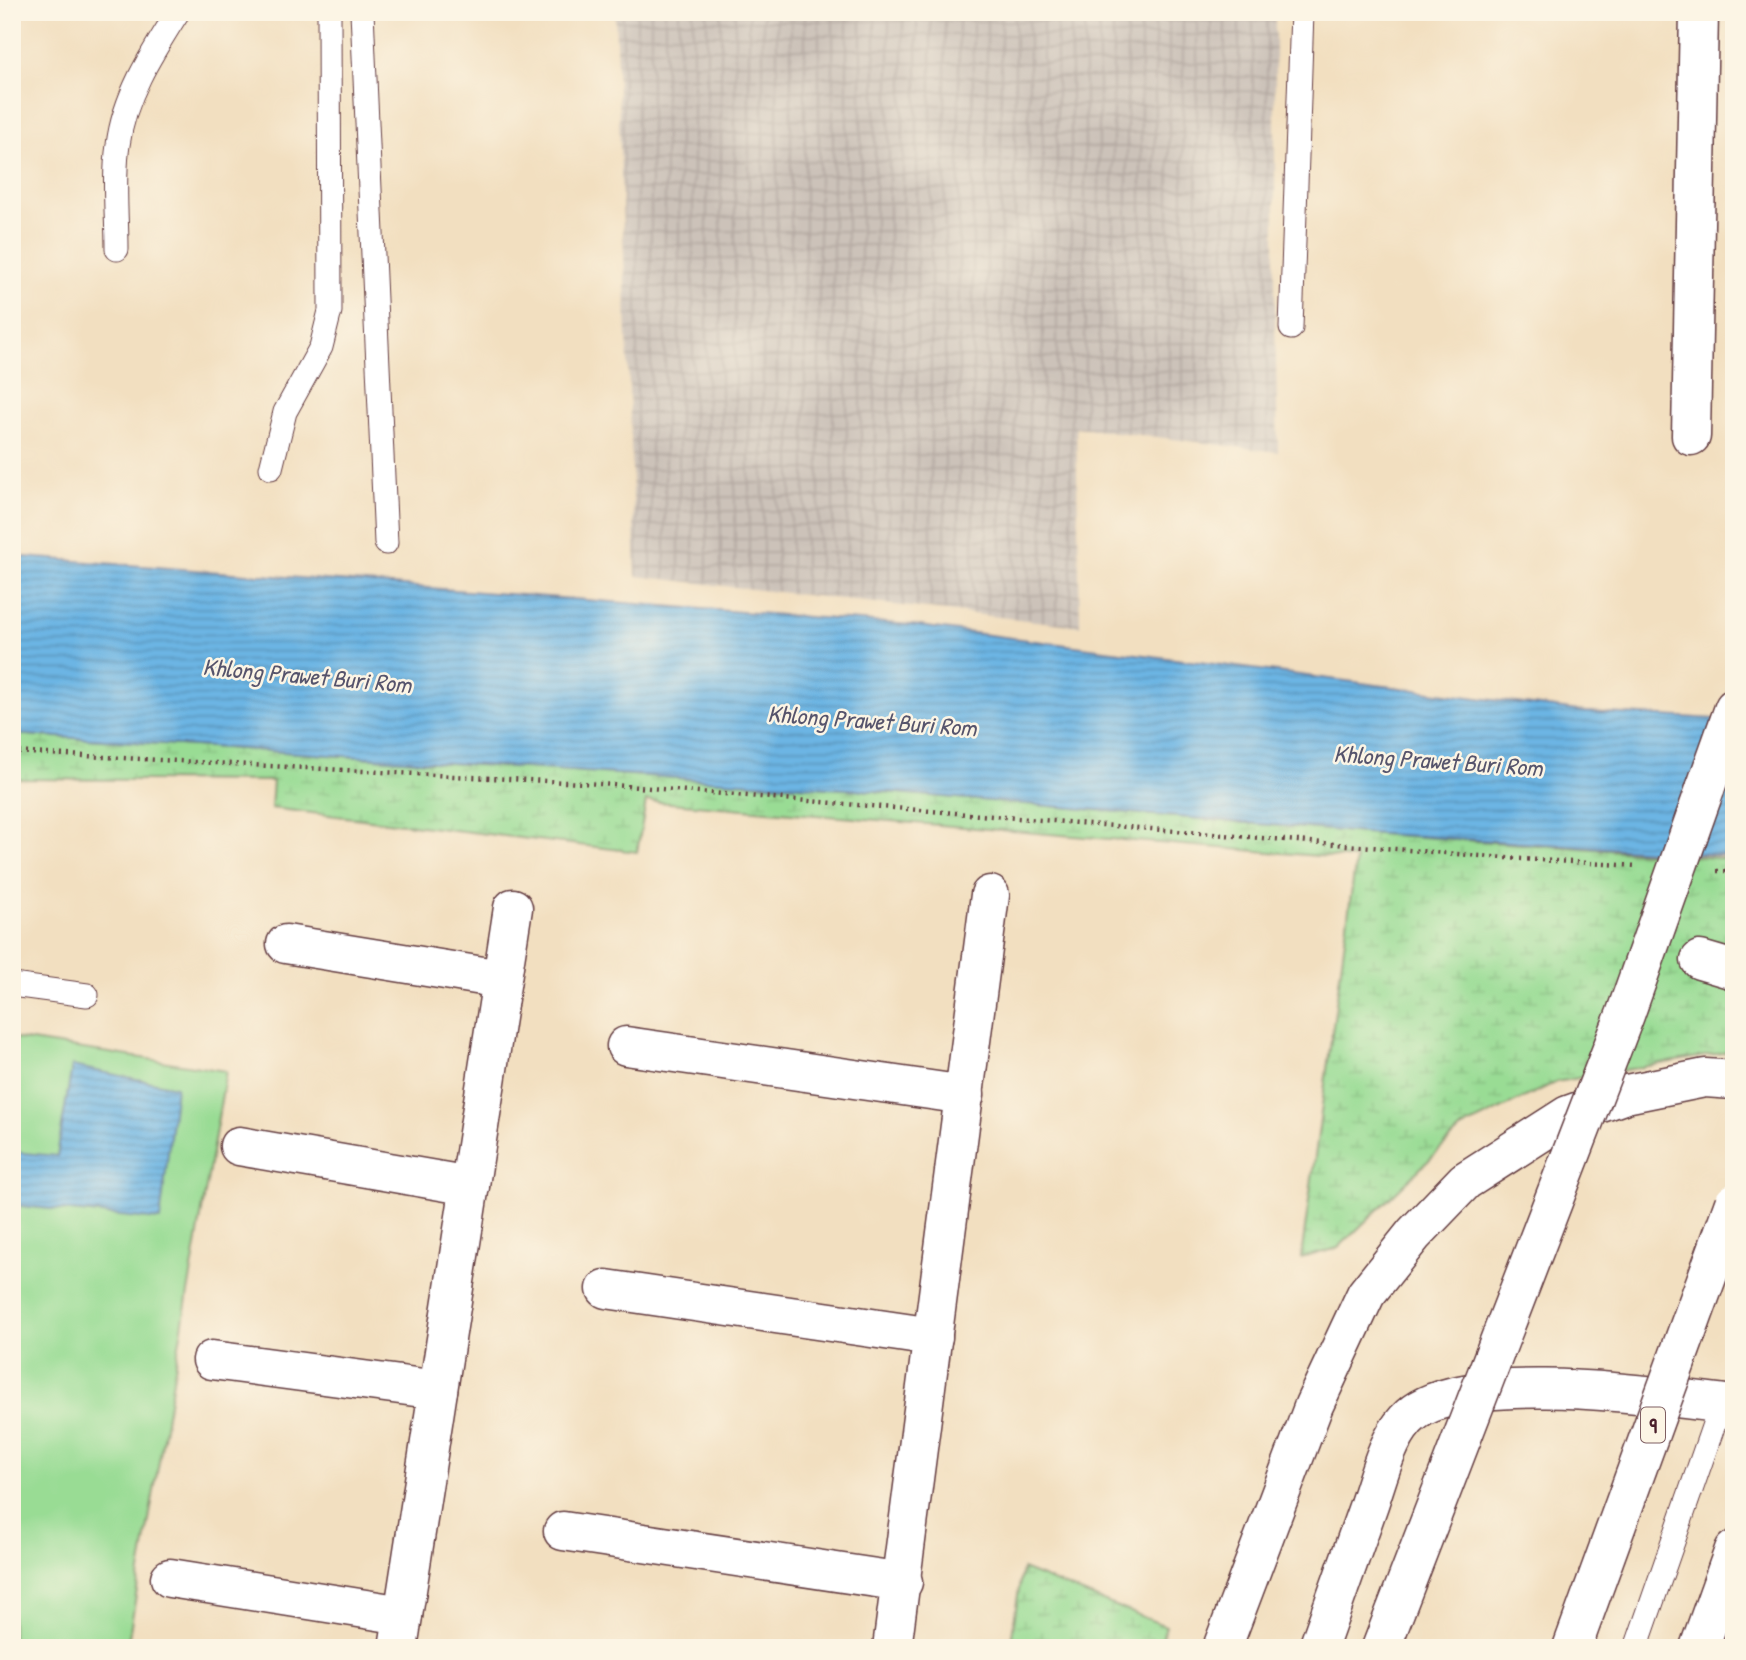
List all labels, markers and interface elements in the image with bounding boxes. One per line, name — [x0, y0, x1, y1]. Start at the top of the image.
water label: Khlong Prawet Buri Rom — [201, 650, 413, 701]
water label: Khlong Prawet Buri Rom — [766, 697, 978, 744]
water label: Khlong Prawet Buri Rom — [1332, 737, 1544, 784]
road number: 9 — [1641, 1408, 1665, 1442]

